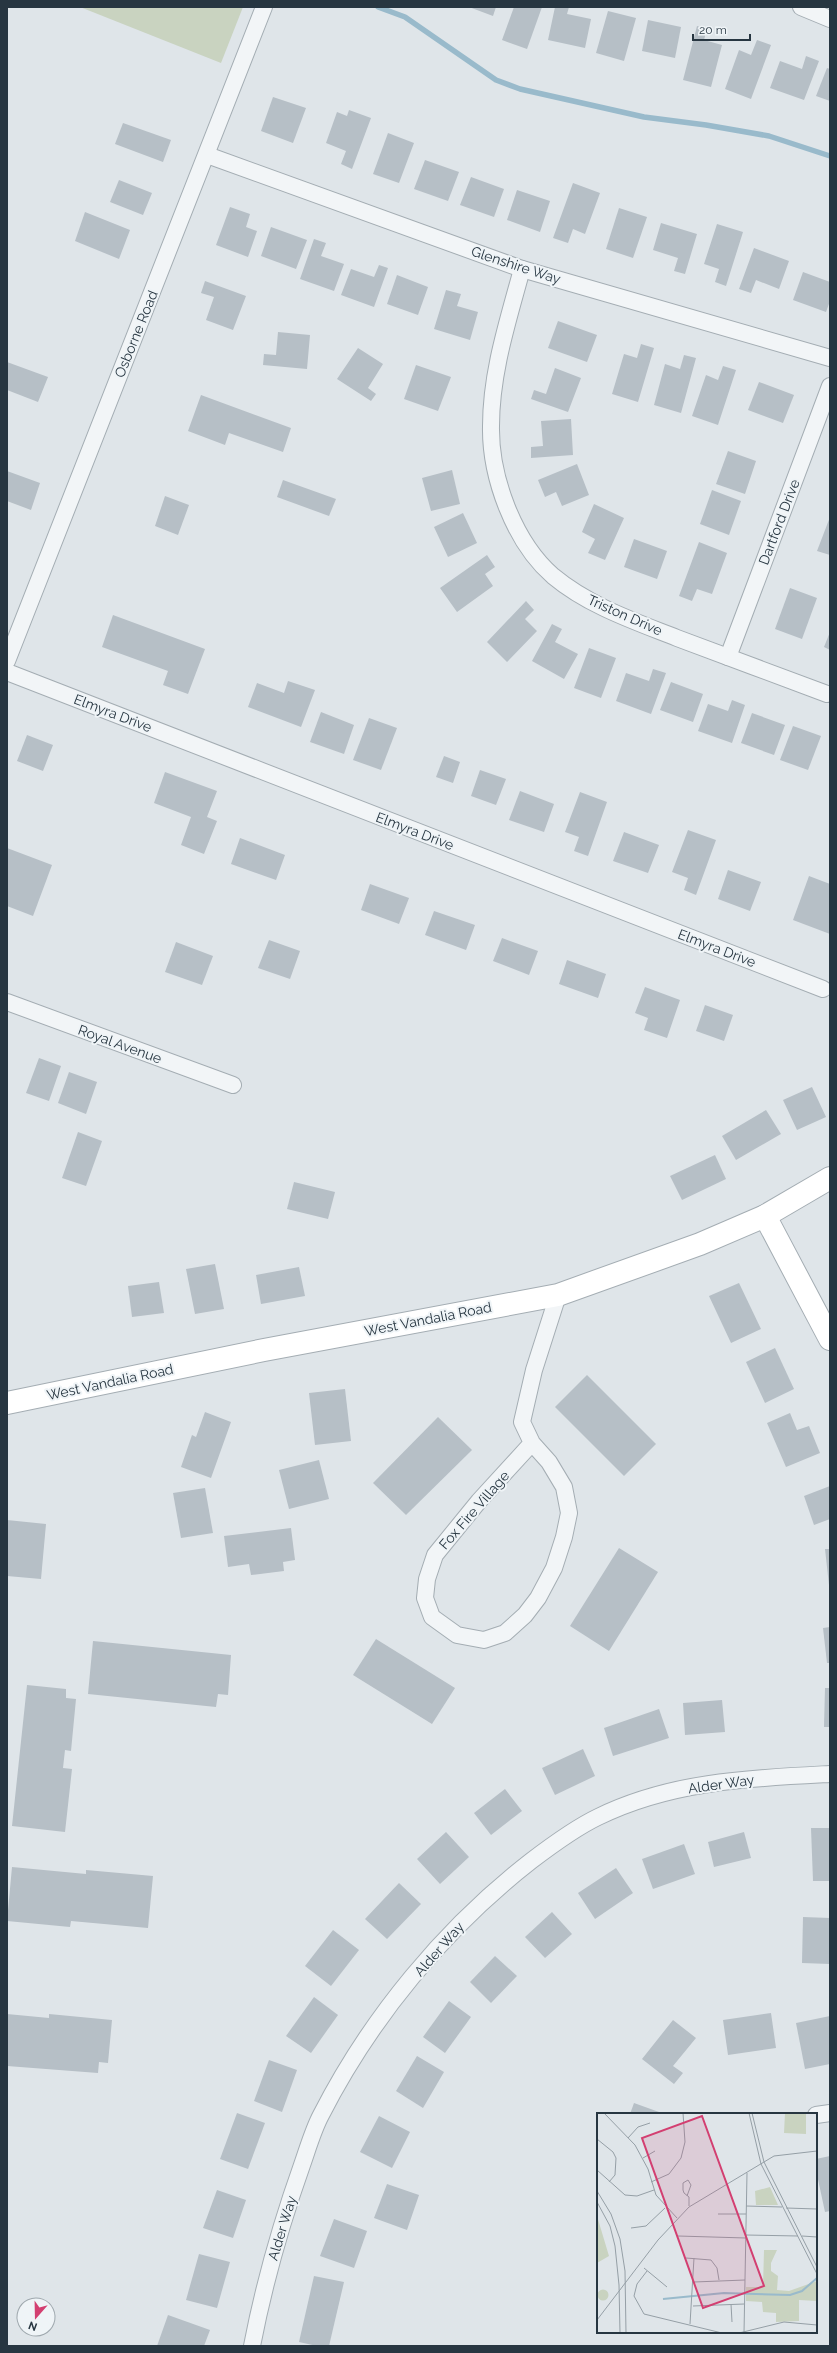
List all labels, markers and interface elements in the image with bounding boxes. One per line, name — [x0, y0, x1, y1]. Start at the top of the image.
scale bar — [693, 16, 750, 42]
text: 20 m — [699, 23, 727, 37]
street label: Glenshire Way — [469, 243, 563, 287]
street label: Osborne Road — [111, 288, 161, 380]
street label: Dartford Drive — [755, 477, 803, 567]
street label: Triston Drive — [585, 591, 665, 639]
street label: Elmyra Drive — [72, 691, 154, 735]
street label: Elmyra Drive — [374, 809, 456, 853]
street label: Elmyra Drive — [676, 926, 758, 970]
street label: Royal Avenue — [76, 1021, 164, 1067]
street label: West Vandalia Road — [363, 1299, 493, 1339]
street label: West Vandalia Road — [45, 1361, 175, 1403]
street label: Fox Fire Village — [436, 1468, 512, 1552]
street label: Alder Way — [687, 1771, 756, 1797]
street label: Alder Way — [411, 1918, 467, 1979]
inset map — [597, 2113, 817, 2333]
street label: Alder Way — [265, 2193, 300, 2262]
north arrow — [16, 2297, 56, 2337]
text: N — [27, 2318, 39, 2333]

